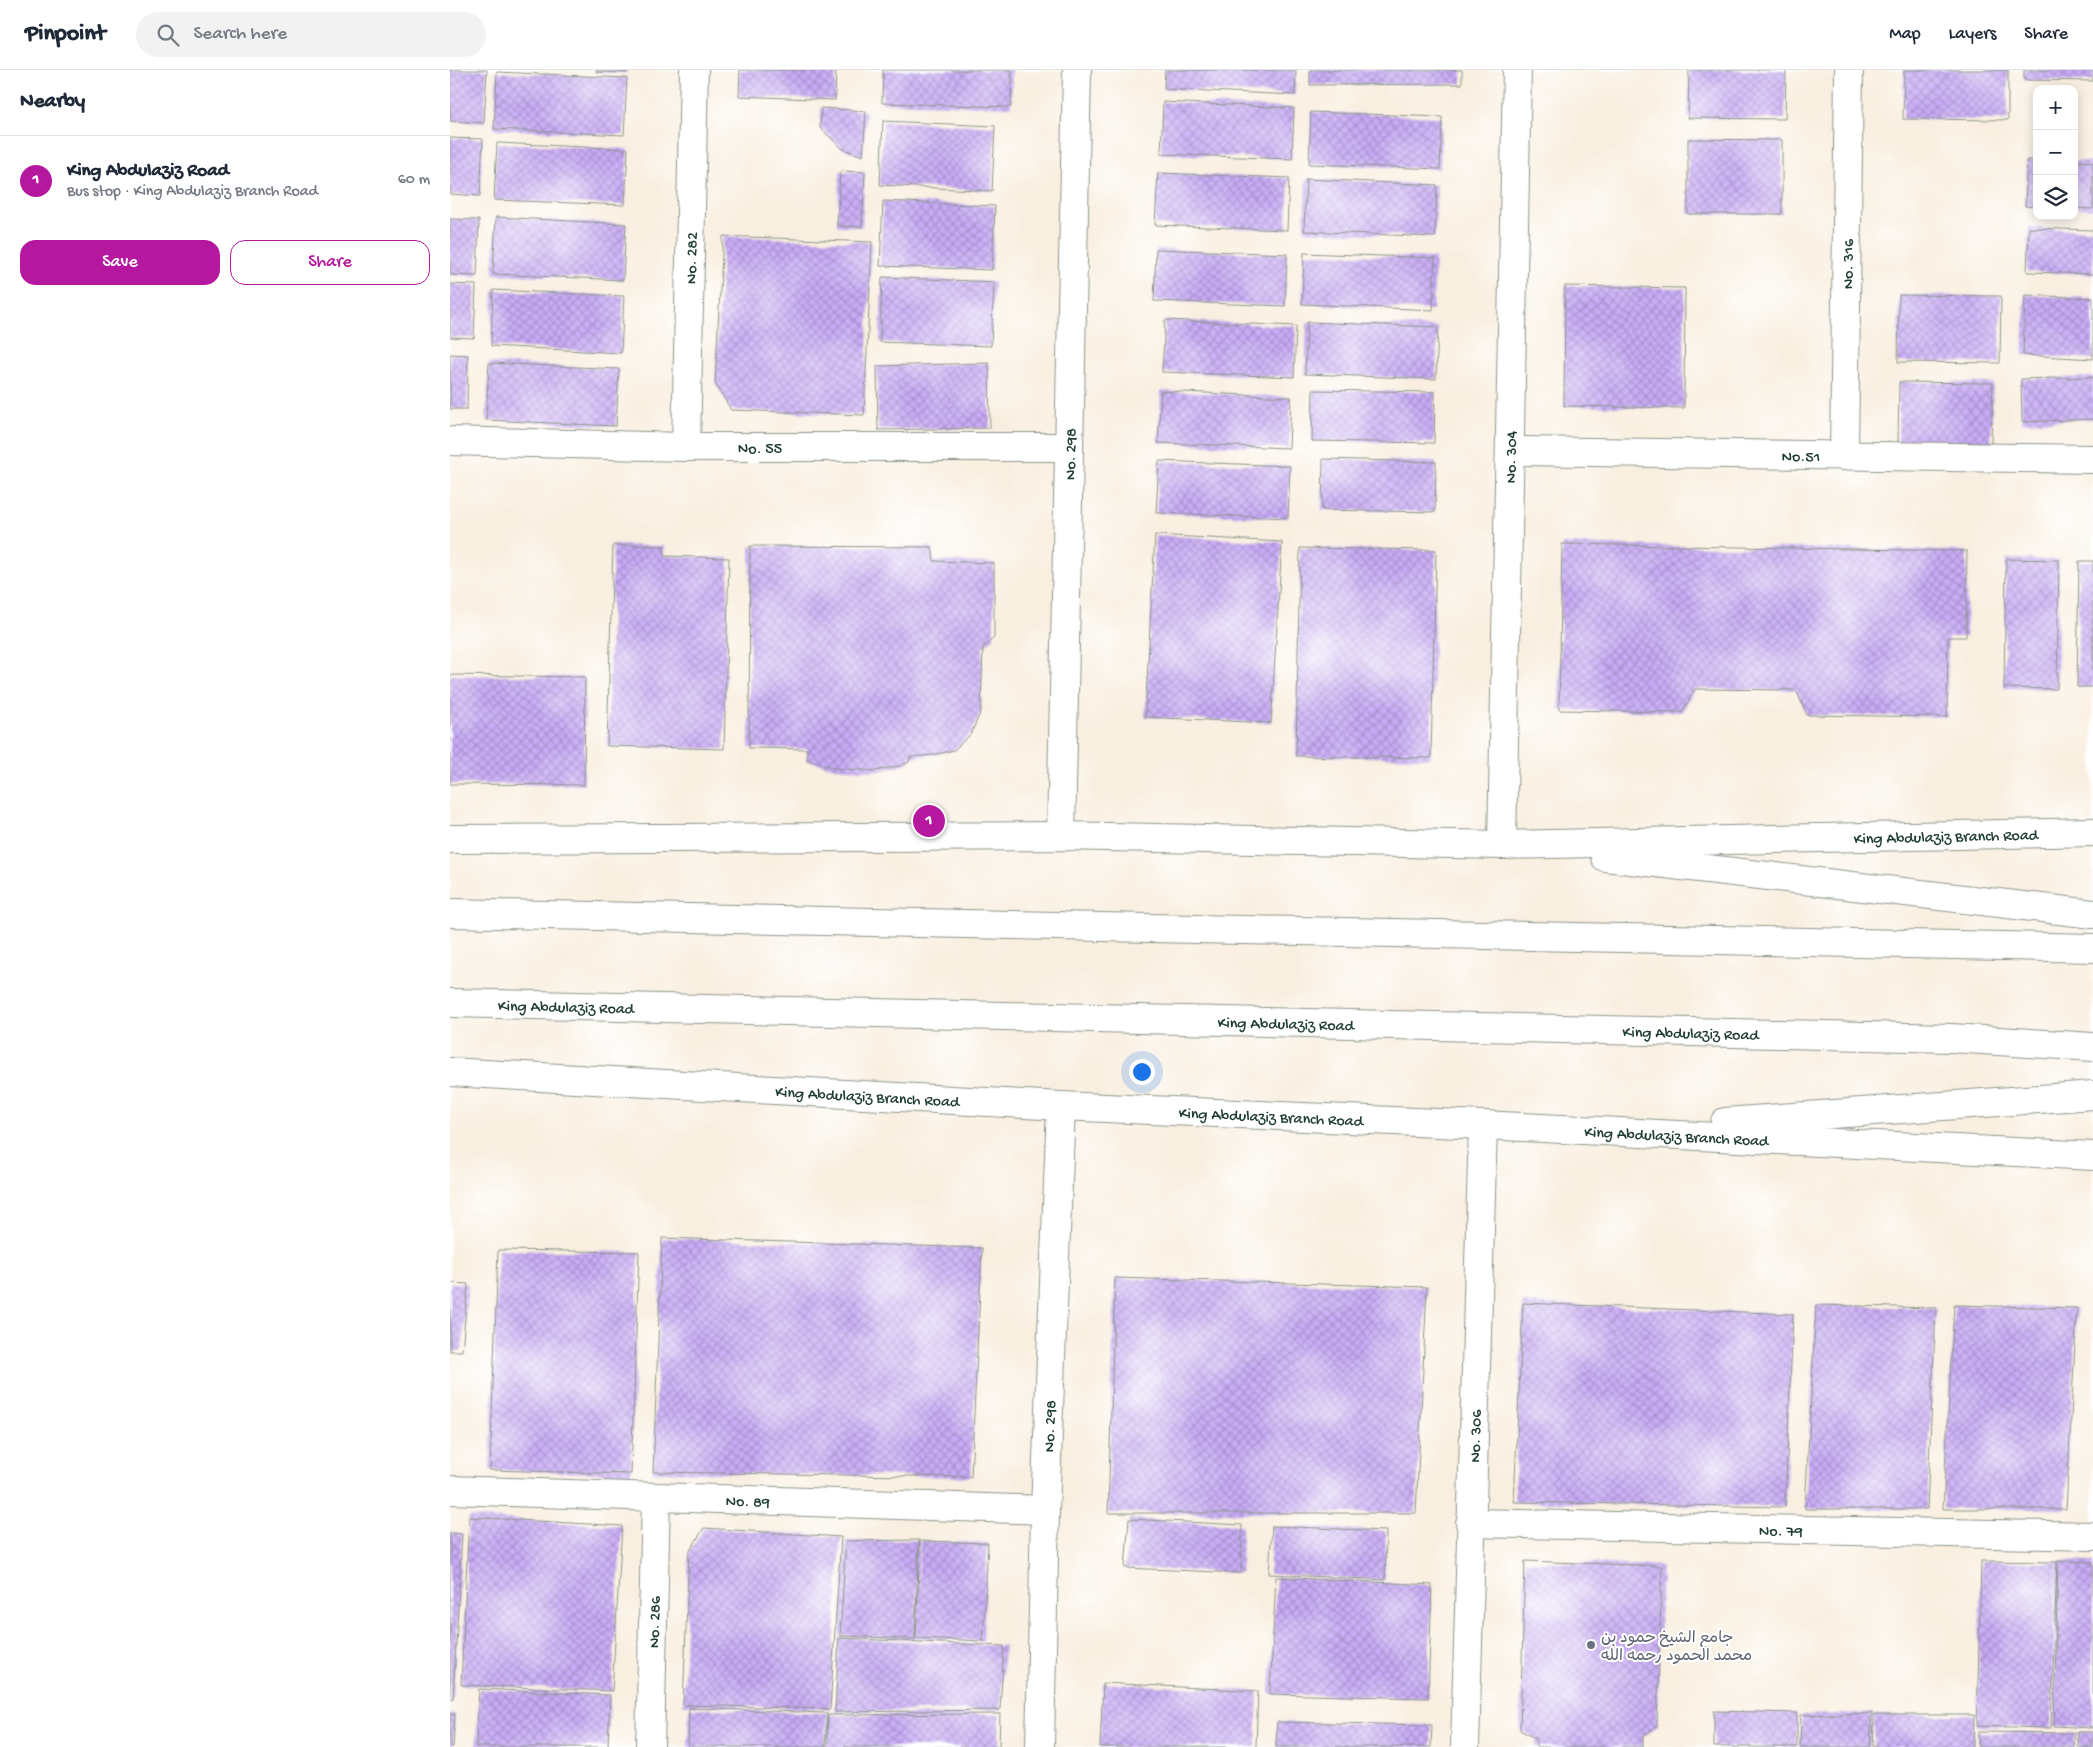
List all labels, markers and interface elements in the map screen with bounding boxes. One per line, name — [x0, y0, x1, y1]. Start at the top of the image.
search box — [136, 12, 486, 57]
text: Pinpoint — [25, 20, 106, 49]
icon: search — [154, 21, 182, 49]
text: Search here — [194, 23, 287, 46]
text: Map — [1889, 24, 1921, 45]
text: Layers — [1949, 24, 1996, 45]
text: Share — [2024, 24, 2068, 45]
map controls — [2033, 85, 2078, 220]
button: + — [2033, 85, 2078, 130]
text: Nearby — [20, 90, 85, 115]
button: − — [2033, 130, 2078, 175]
text: King Abdulaziz Road — [67, 160, 229, 183]
text: 1 — [33, 171, 39, 190]
text: 60 m — [398, 171, 430, 190]
button: layers — [2033, 175, 2078, 220]
text: Bus stop · King Abdulaziz Branch Road — [67, 183, 318, 202]
street label: No. 282 — [683, 232, 704, 284]
street label: No. 316 — [1840, 238, 1860, 289]
button: Save — [20, 240, 220, 285]
button: Share — [230, 240, 430, 285]
street label: No. 298 — [1062, 428, 1083, 480]
street label: No. 304 — [1503, 430, 1523, 484]
street label: No. 55 — [738, 441, 782, 460]
street label: No.51 — [1781, 449, 1820, 468]
pin: 1 — [913, 802, 945, 840]
street label: King Abdulaziz Branch Road — [1853, 827, 2040, 850]
street label: King Abdulaziz Road — [498, 998, 636, 1020]
street label: King Abdulaziz Road — [1217, 1015, 1356, 1037]
street label: King Abdulaziz Road — [1622, 1024, 1761, 1047]
your location — [1129, 1059, 1155, 1085]
street label: King Abdulaziz Branch Road — [775, 1084, 961, 1113]
street label: King Abdulaziz Branch Road — [1178, 1105, 1365, 1133]
street label: King Abdulaziz Branch Road — [1584, 1124, 1770, 1153]
street label: No. 298 — [1041, 1400, 1062, 1453]
street label: No. 306 — [1467, 1409, 1488, 1463]
street label: No. 89 — [725, 1493, 770, 1514]
street label: No. 79 — [1759, 1523, 1803, 1543]
street label: No. 286 — [646, 1595, 667, 1648]
place label: جامع الشيخ حمود بن محمد الحمود رحمه الله — [1601, 1630, 1752, 1667]
marker: جامع الشيخ حمود بن محمد الحمود رحمه الله — [1585, 1639, 1597, 1651]

